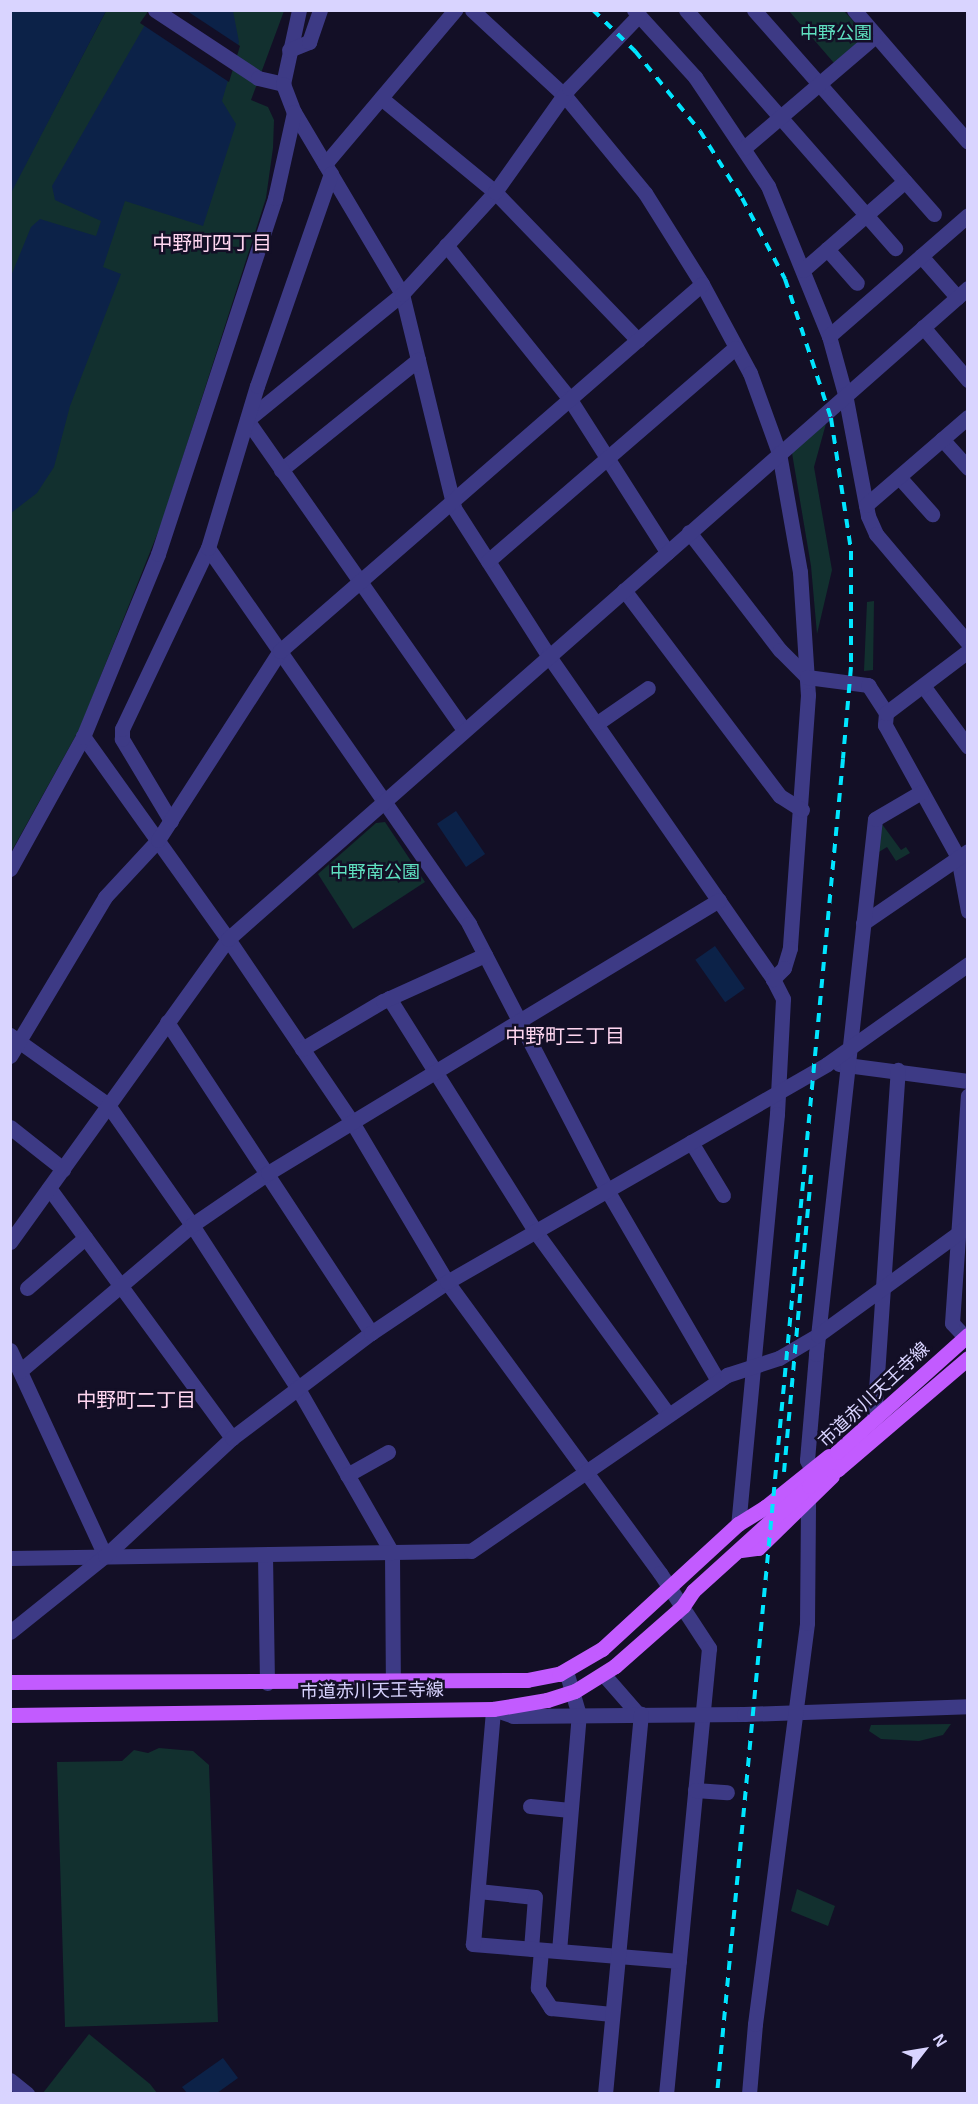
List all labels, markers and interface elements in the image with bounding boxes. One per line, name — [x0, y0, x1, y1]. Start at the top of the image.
park label: 中野公園 — [800, 22, 872, 44]
district label: 中野町四丁目 — [152, 231, 272, 255]
park label: 中野南公園 — [330, 861, 420, 883]
district label: 中野町三丁目 — [505, 1024, 625, 1048]
street label: 市道赤川天王寺線 — [814, 1338, 934, 1452]
district label: 中野町二丁目 — [76, 1388, 196, 1412]
street label: 市道赤川天王寺線 — [300, 1679, 444, 1703]
north arrow — [894, 2020, 954, 2080]
text: N — [930, 2031, 950, 2050]

